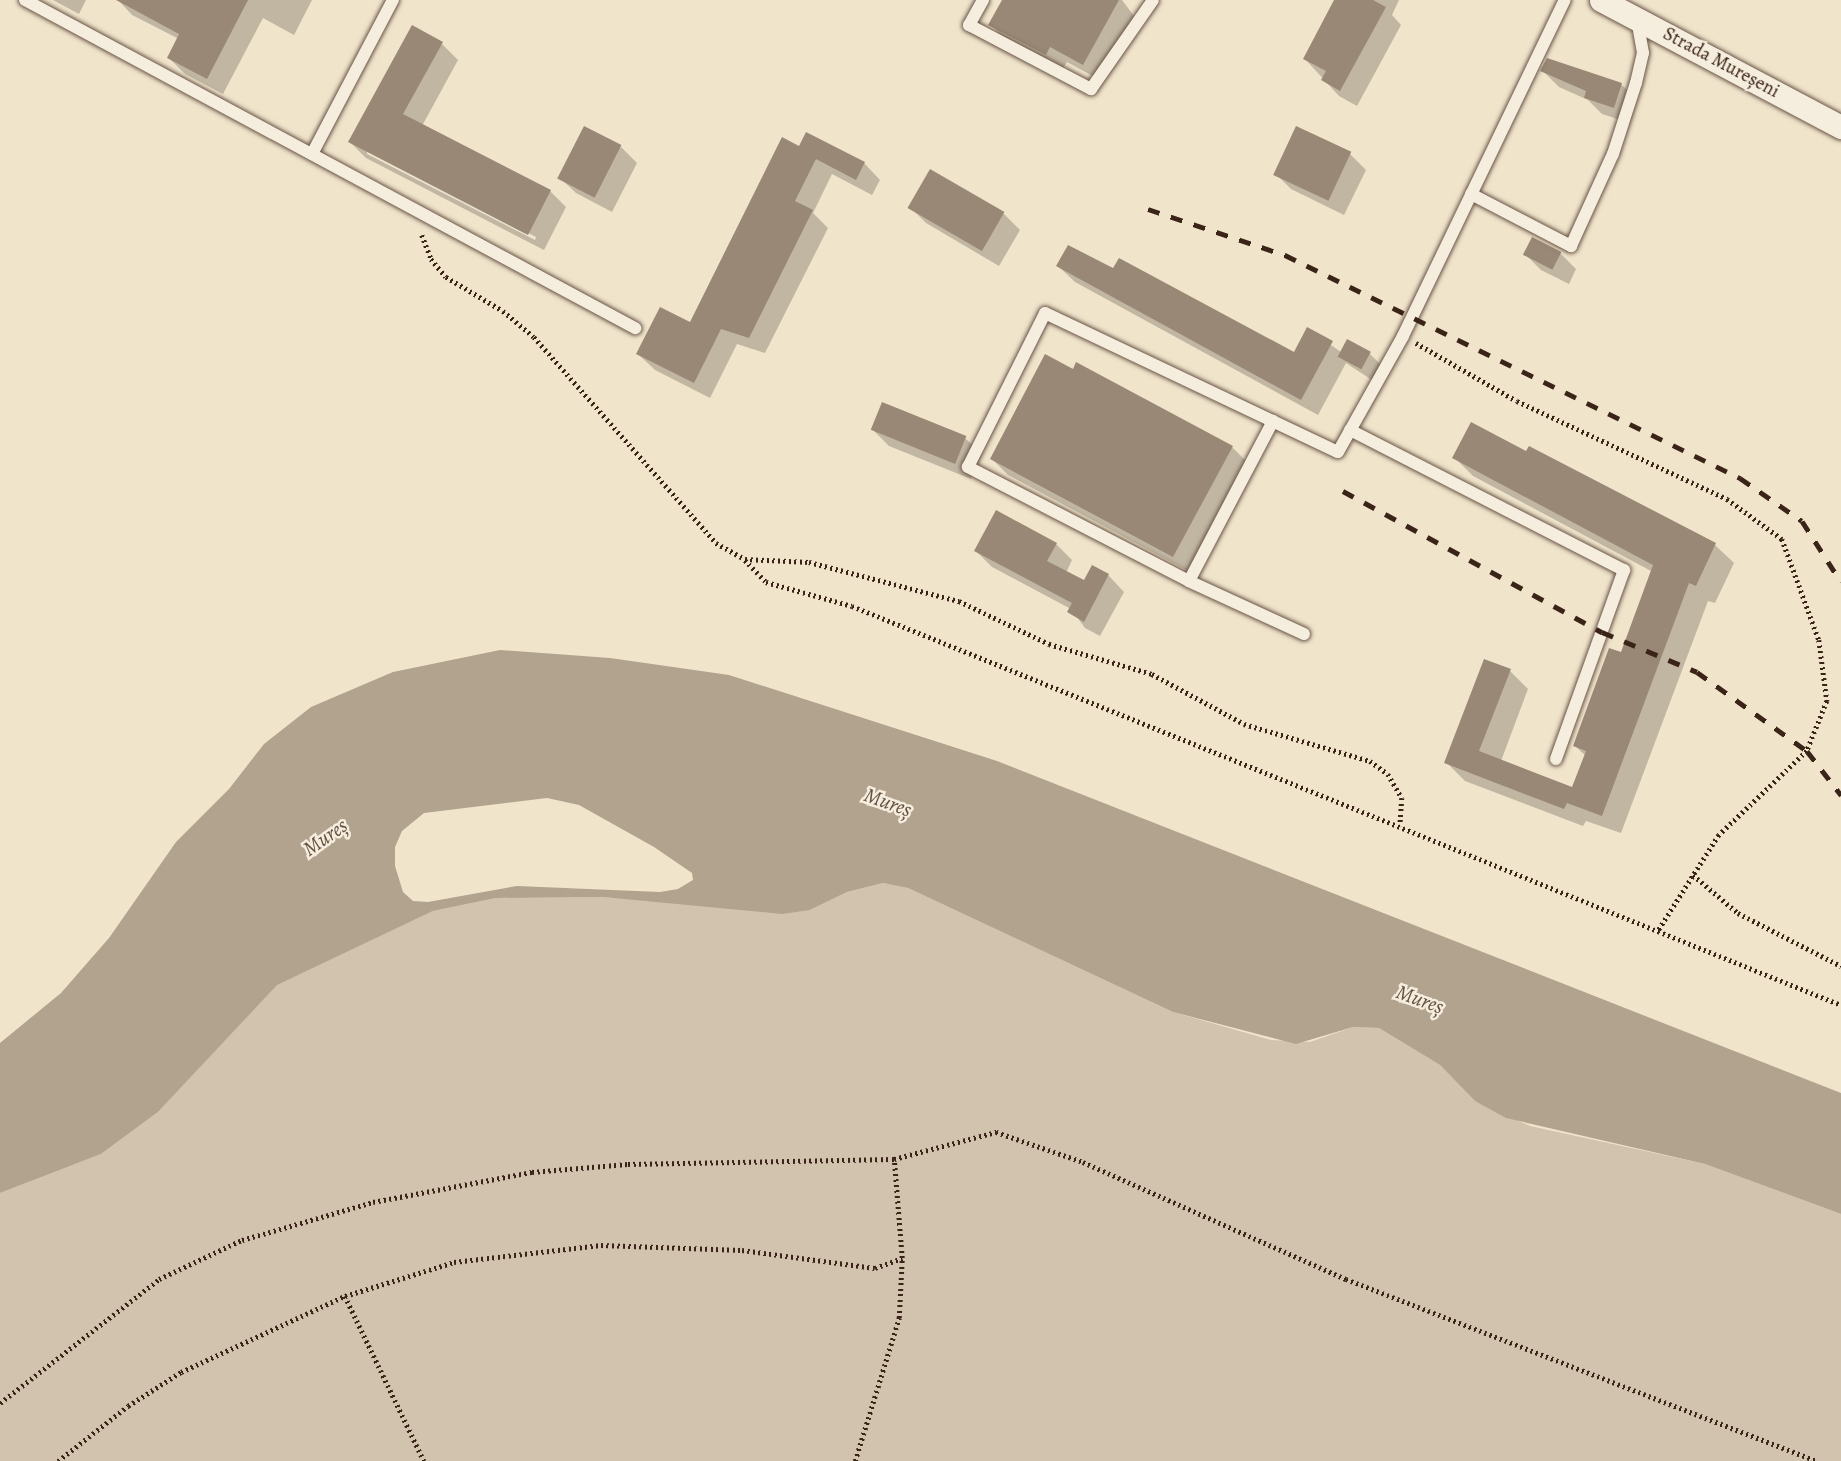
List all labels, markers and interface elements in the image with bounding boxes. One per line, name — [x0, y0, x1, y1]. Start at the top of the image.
street label: Strada Mureșeni — [1659, 23, 1783, 103]
water label: Mureș — [861, 782, 915, 822]
water label: Mureș — [298, 813, 352, 861]
water label: Mureș — [1393, 979, 1447, 1019]

